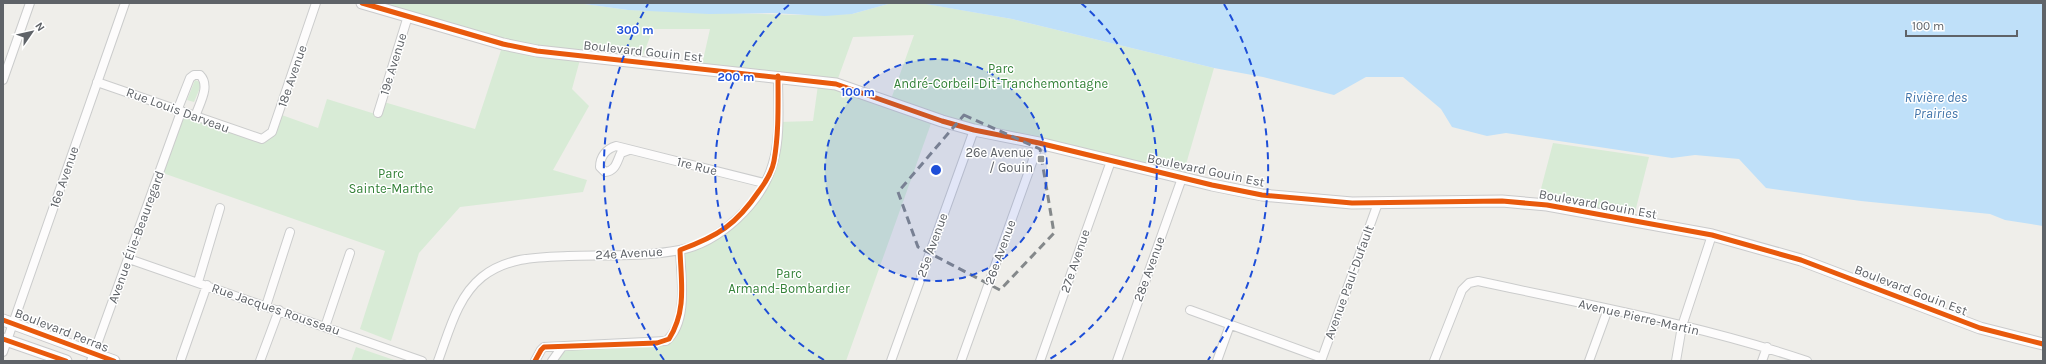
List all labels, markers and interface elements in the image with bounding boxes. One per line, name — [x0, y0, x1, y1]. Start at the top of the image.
north arrow — [12, 12, 52, 52]
scale bar — [1906, 12, 2017, 38]
text: 100 m — [1912, 19, 1944, 33]
text: N — [32, 20, 47, 34]
text: 300 m — [616, 23, 654, 37]
street label: 19e Avenue — [376, 31, 410, 97]
street label: Boulevard Gouin Est — [583, 37, 703, 65]
street label: 18e Avenue — [274, 43, 310, 109]
park label: Parc André-Corbeil-Dit-Tranchemontagne — [894, 61, 1109, 91]
text: 200 m — [718, 70, 754, 84]
street label: Rue Louis Darveau — [124, 84, 232, 136]
text: 100 m — [841, 85, 875, 99]
water label: Rivière des Prairies — [1905, 89, 1968, 122]
street label: 16e Avenue — [46, 144, 82, 210]
place label: 26e Avenue / Gouin — [965, 145, 1033, 175]
street label: Boulevard Gouin Est — [1146, 150, 1266, 190]
street label: 1re Rue — [675, 154, 719, 178]
marker: 26e Avenue / Gouin — [1036, 154, 1046, 164]
centre of rings — [929, 163, 943, 177]
park label: Parc Sainte-Marthe — [348, 166, 434, 196]
street label: Avenue Élie-Beauregard — [103, 168, 167, 305]
street label: Boulevard Gouin Est — [1538, 186, 1658, 222]
street label: 25e Avenue — [913, 210, 951, 279]
street label: 26e Avenue — [981, 217, 1019, 286]
street label: Avenue Paul-Dufault — [1321, 223, 1377, 341]
street label: 27e Avenue — [1057, 227, 1093, 295]
street label: 28e Avenue — [1130, 234, 1168, 304]
street label: 24e Avenue — [595, 244, 663, 262]
street label: Boulevard Gouin Est — [1852, 262, 1970, 318]
park label: Parc Armand-Bombardier — [728, 266, 850, 296]
street label: Rue Jacques Rousseau — [209, 280, 342, 339]
street label: Avenue Pierre-Martin — [1577, 296, 1701, 338]
street label: Boulevard Perras — [13, 305, 111, 355]

